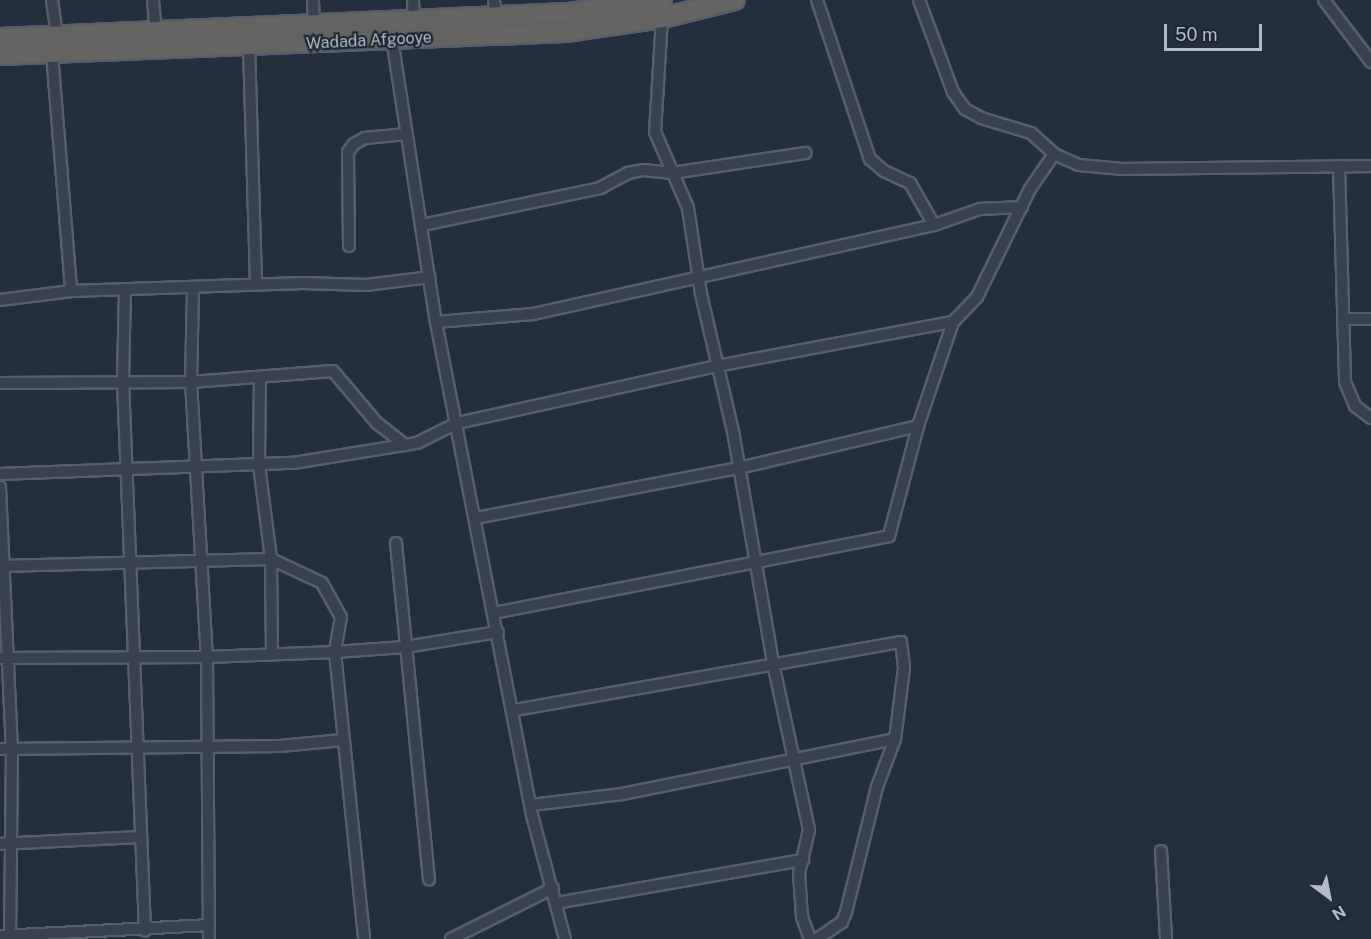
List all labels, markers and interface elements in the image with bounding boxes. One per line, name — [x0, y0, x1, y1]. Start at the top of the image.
scale bar — [1167, 12, 1264, 50]
text: 50 m — [1175, 24, 1218, 45]
street label: Wadada Afgooye — [306, 28, 432, 54]
north arrow — [1299, 867, 1359, 927]
text: N — [1328, 901, 1349, 924]

